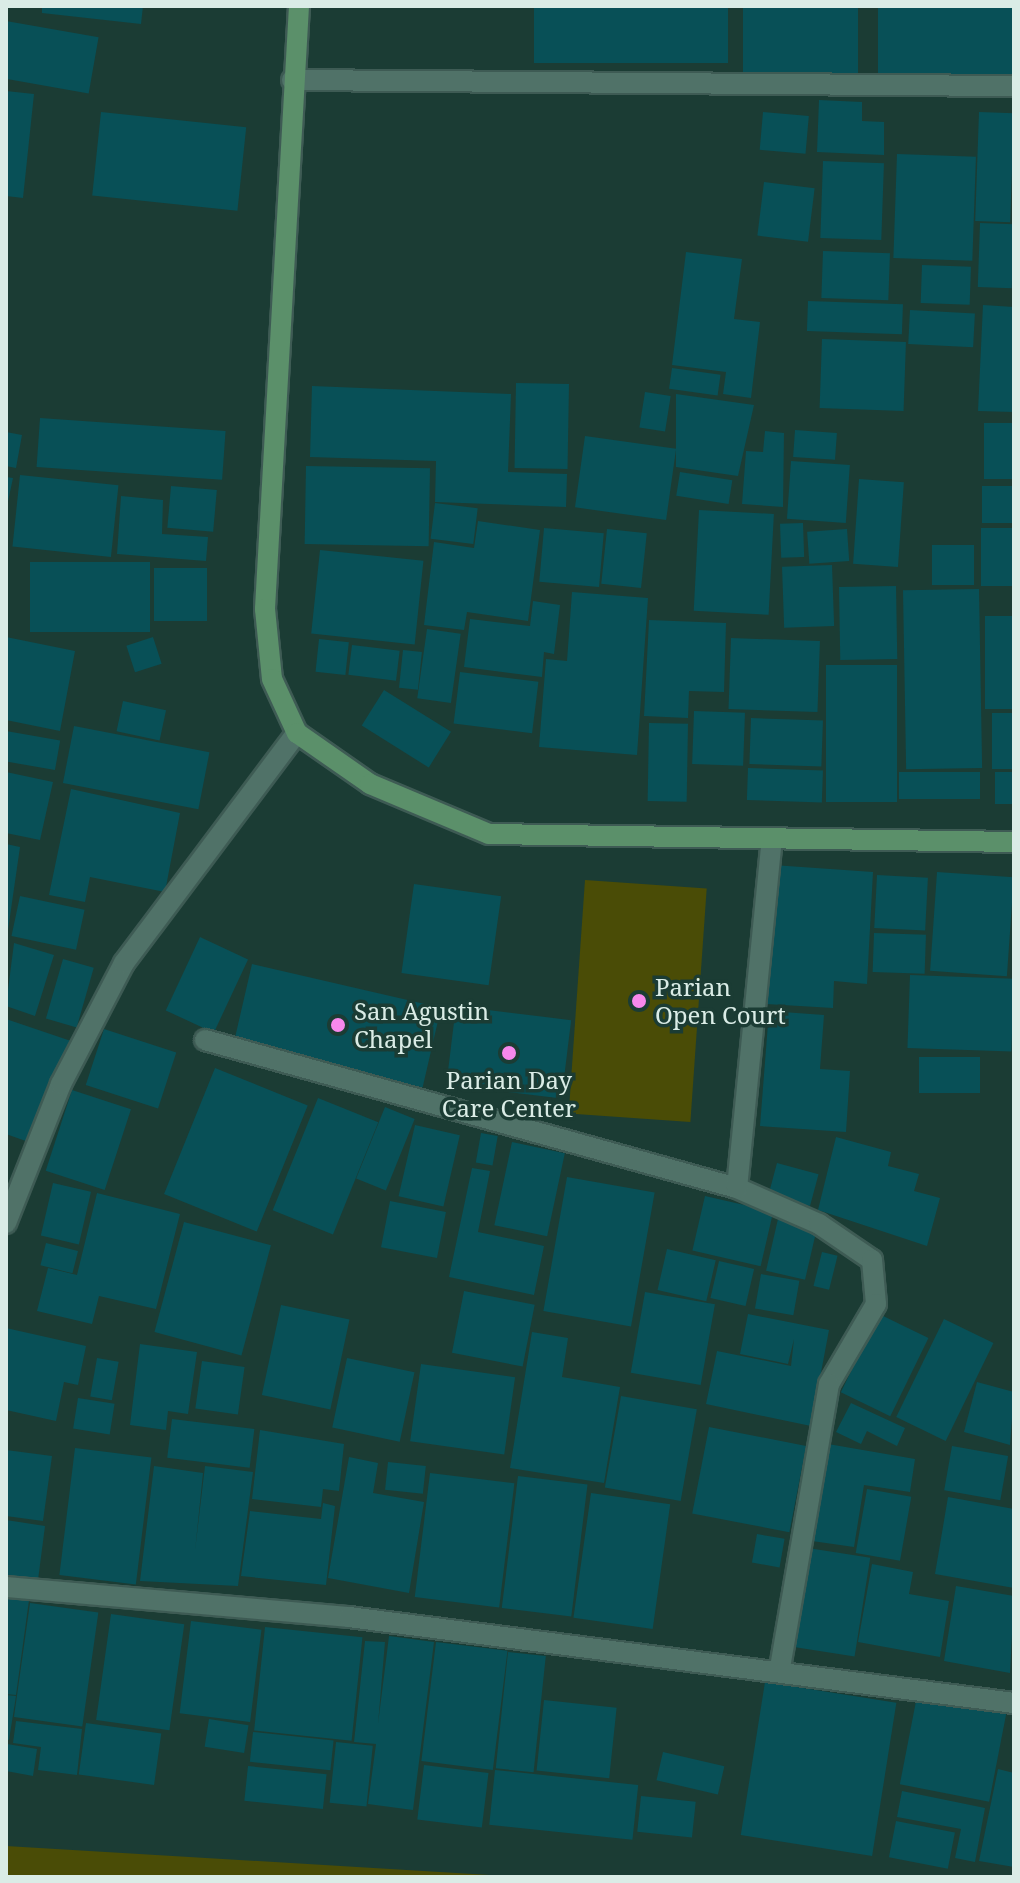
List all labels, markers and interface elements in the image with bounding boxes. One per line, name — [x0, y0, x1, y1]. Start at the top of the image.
place label: Parian Open Court — [655, 973, 786, 1029]
marker: Parian Open Court — [630, 992, 648, 1010]
place label: San Agustin Chapel — [354, 997, 489, 1053]
marker: San Agustin Chapel — [329, 1016, 347, 1034]
marker: Parian Day Care Center — [500, 1044, 518, 1062]
place label: Parian Day Care Center — [442, 1066, 576, 1122]

